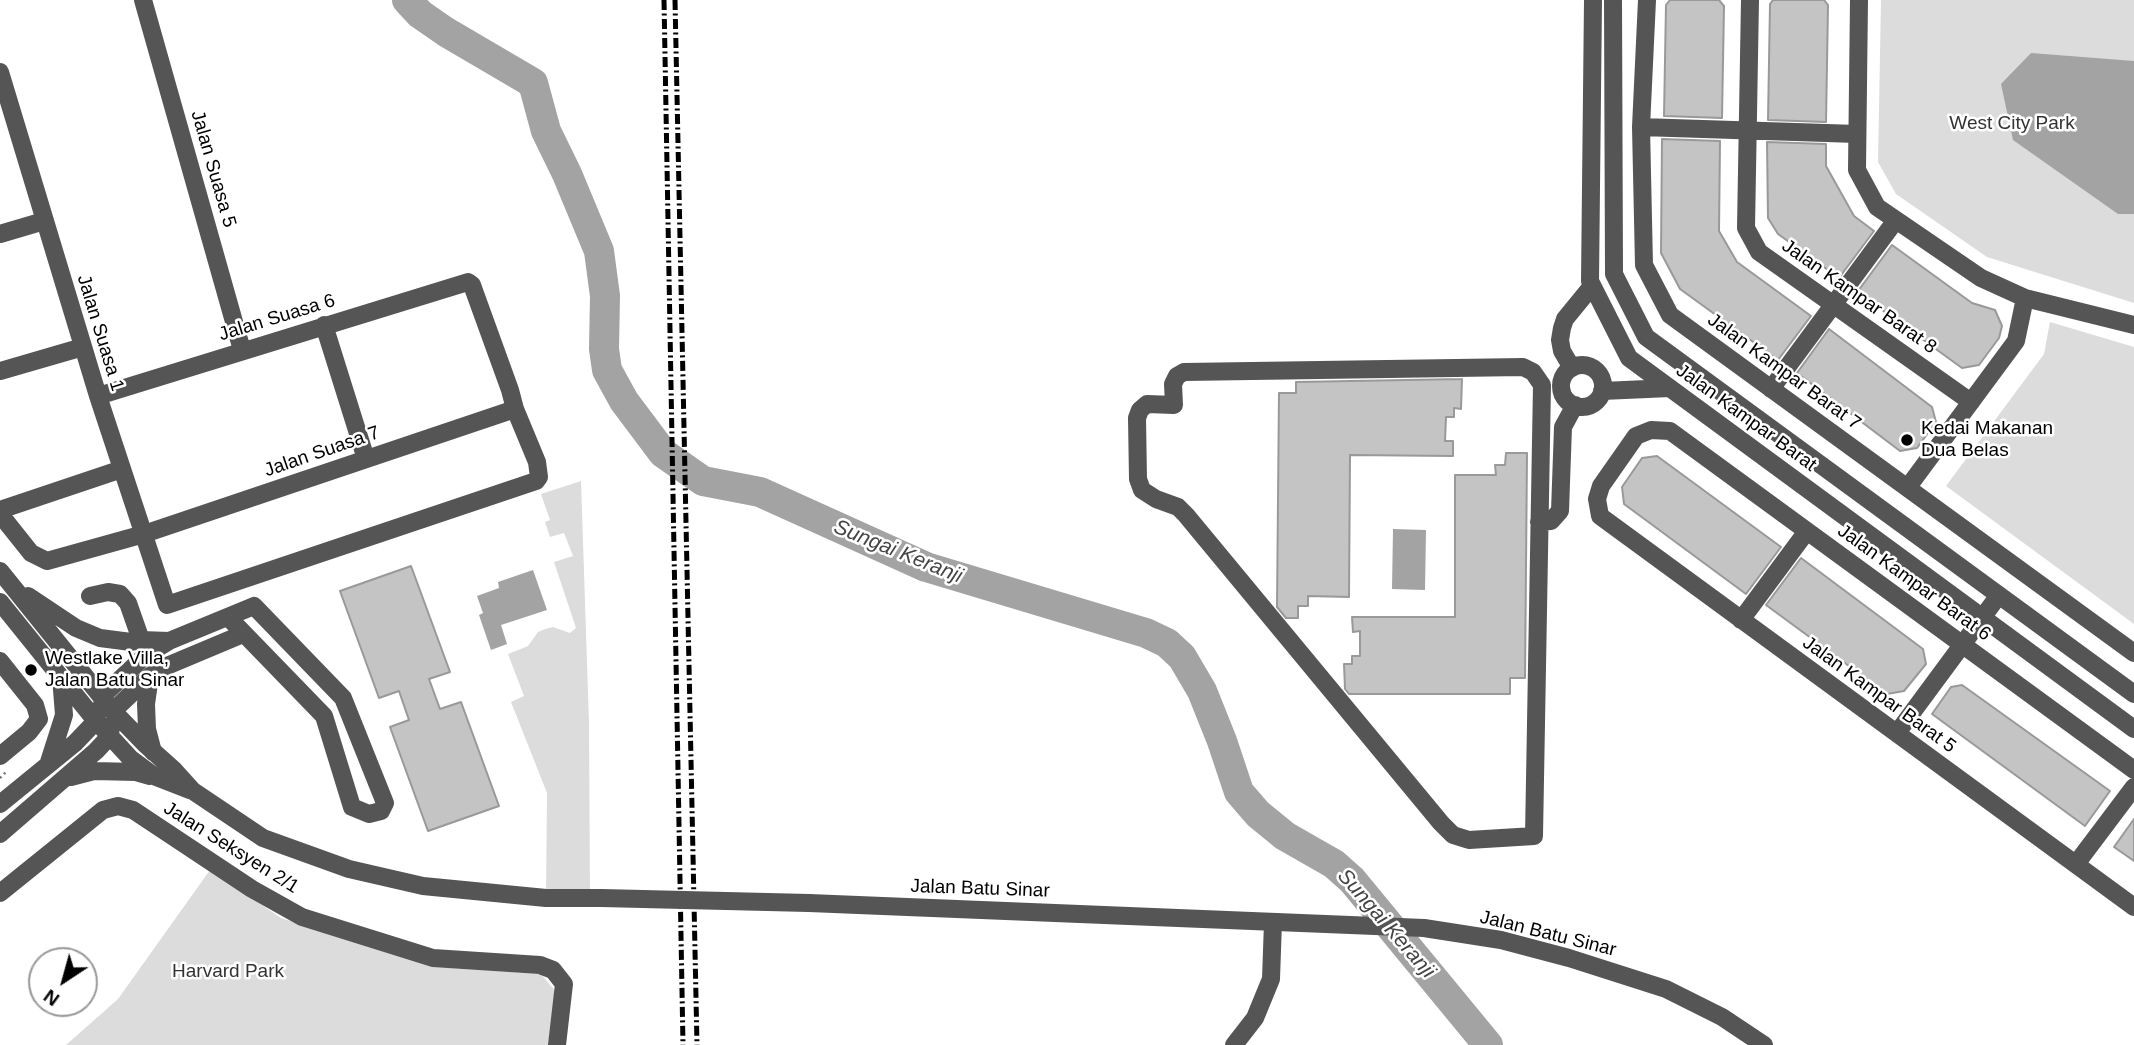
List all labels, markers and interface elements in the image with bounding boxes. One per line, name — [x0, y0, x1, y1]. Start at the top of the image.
street label: Jalan Suasa 5 — [185, 108, 241, 230]
park label: West City Park — [1949, 113, 2075, 135]
street label: Jalan Kampar Barat 8 — [1777, 235, 1941, 359]
street label: Jalan Suasa 1 — [71, 272, 129, 394]
street label: Jalan Suasa 6 — [216, 289, 338, 347]
street label: Jalan Kampar Barat 7 — [1703, 309, 1865, 435]
street label: Jalan Kampar Barat — [1671, 359, 1821, 477]
place label: Kedai Makanan Dua Belas — [1921, 418, 2053, 462]
street label: Jalan Suasa 7 — [261, 422, 383, 482]
marker: Kedai Makanan Dua Belas — [1899, 432, 1915, 448]
water label: Sungai Keranji — [830, 515, 966, 589]
street label: Jalan Kampar Barat 6 — [1833, 520, 1995, 646]
street label: Jalan Kampar Barat 5 — [1798, 632, 1960, 758]
place label: Westlake Villa, Jalan Batu Sinar — [45, 648, 184, 692]
marker: Westlake Villa, Jalan Batu Sinar — [23, 662, 39, 678]
street label: Jalan Seksyen 2/1 — [159, 797, 303, 899]
water label: Sungai Keranji — [1332, 864, 1440, 984]
street label: Jalan Batu Sinar — [910, 875, 1050, 903]
street label: Jalan Batu Sinar — [1478, 906, 1618, 962]
north arrow — [28, 947, 98, 1017]
park label: Harvard Park — [172, 961, 284, 983]
text: N — [40, 985, 63, 1010]

